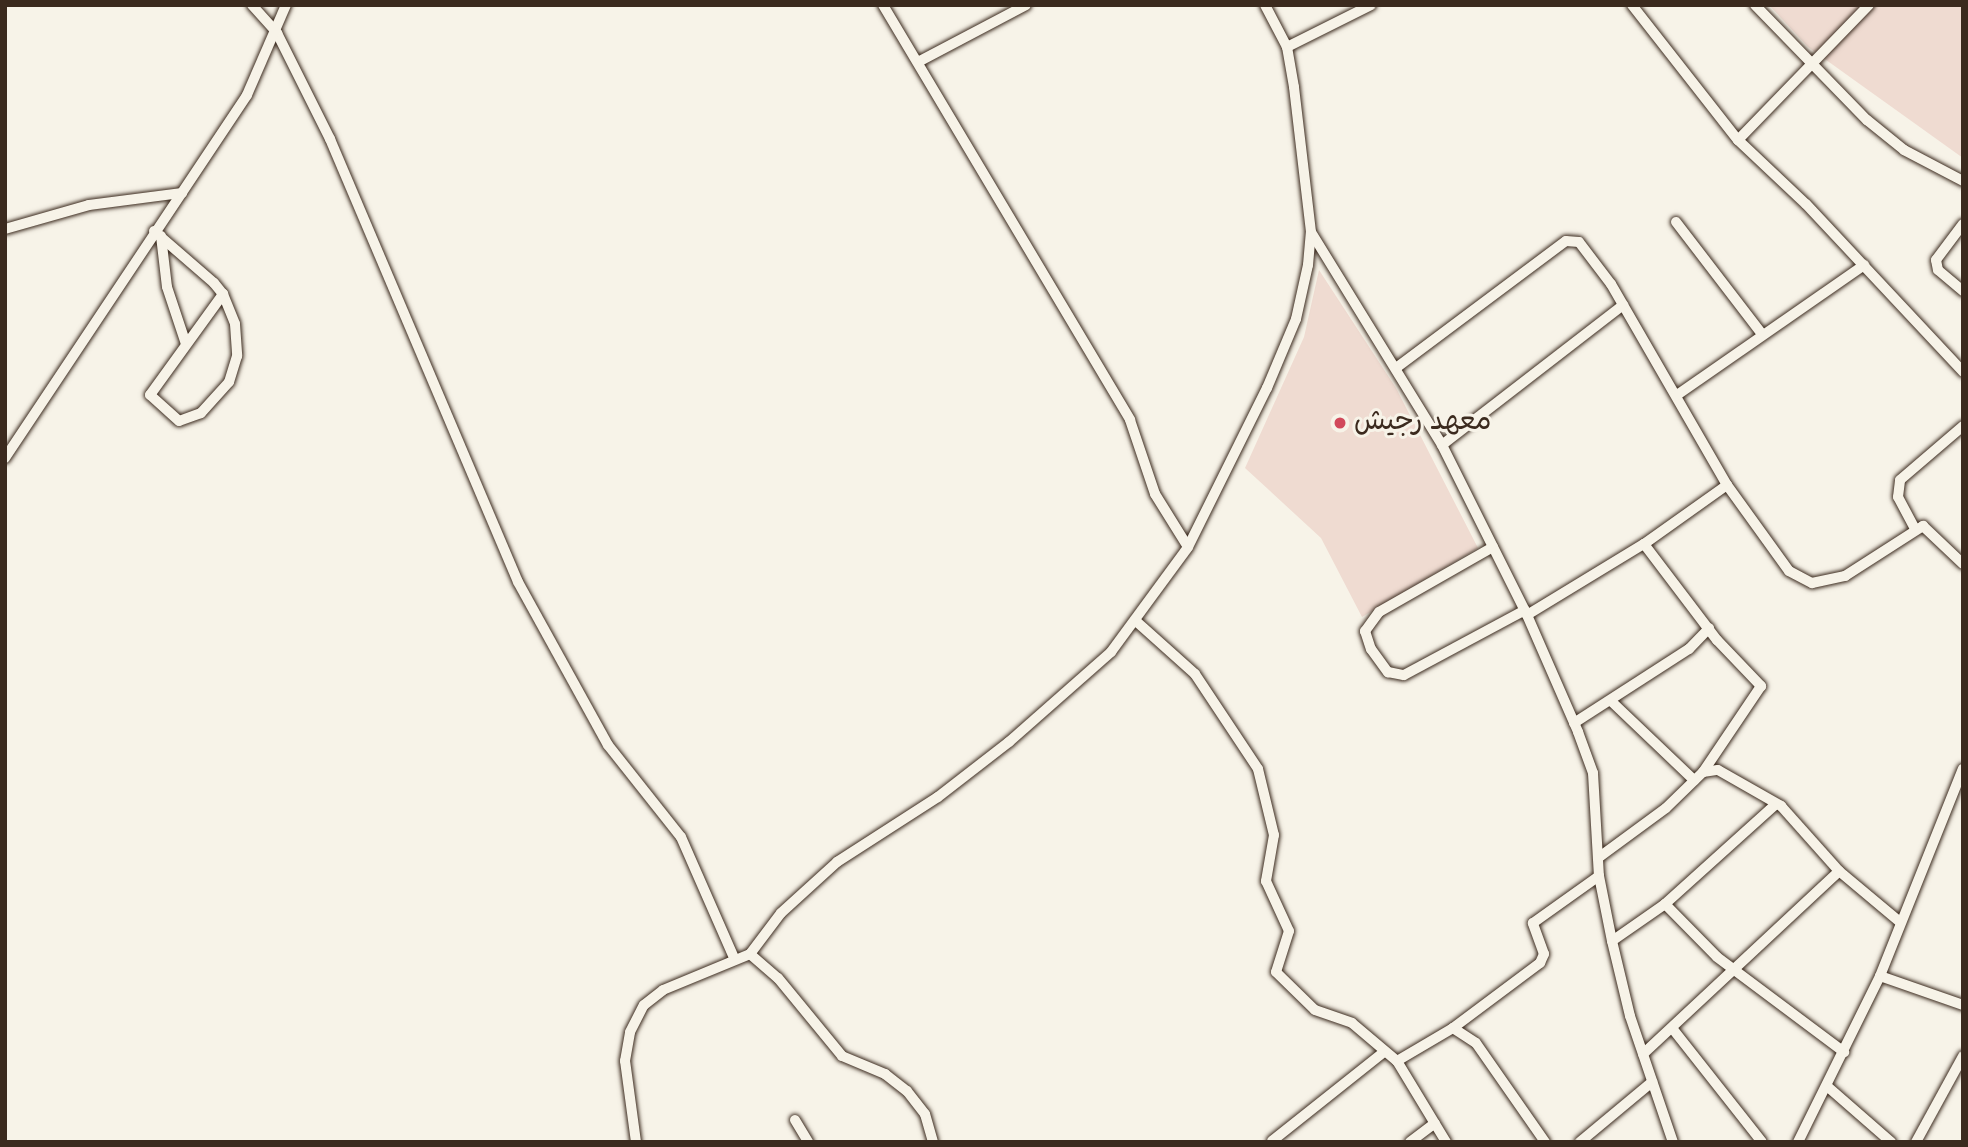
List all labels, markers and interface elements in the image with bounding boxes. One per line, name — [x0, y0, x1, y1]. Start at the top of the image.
place label: معهد رجيش — [1354, 406, 1491, 440]
marker: معهد رجيش — [1332, 415, 1348, 431]

